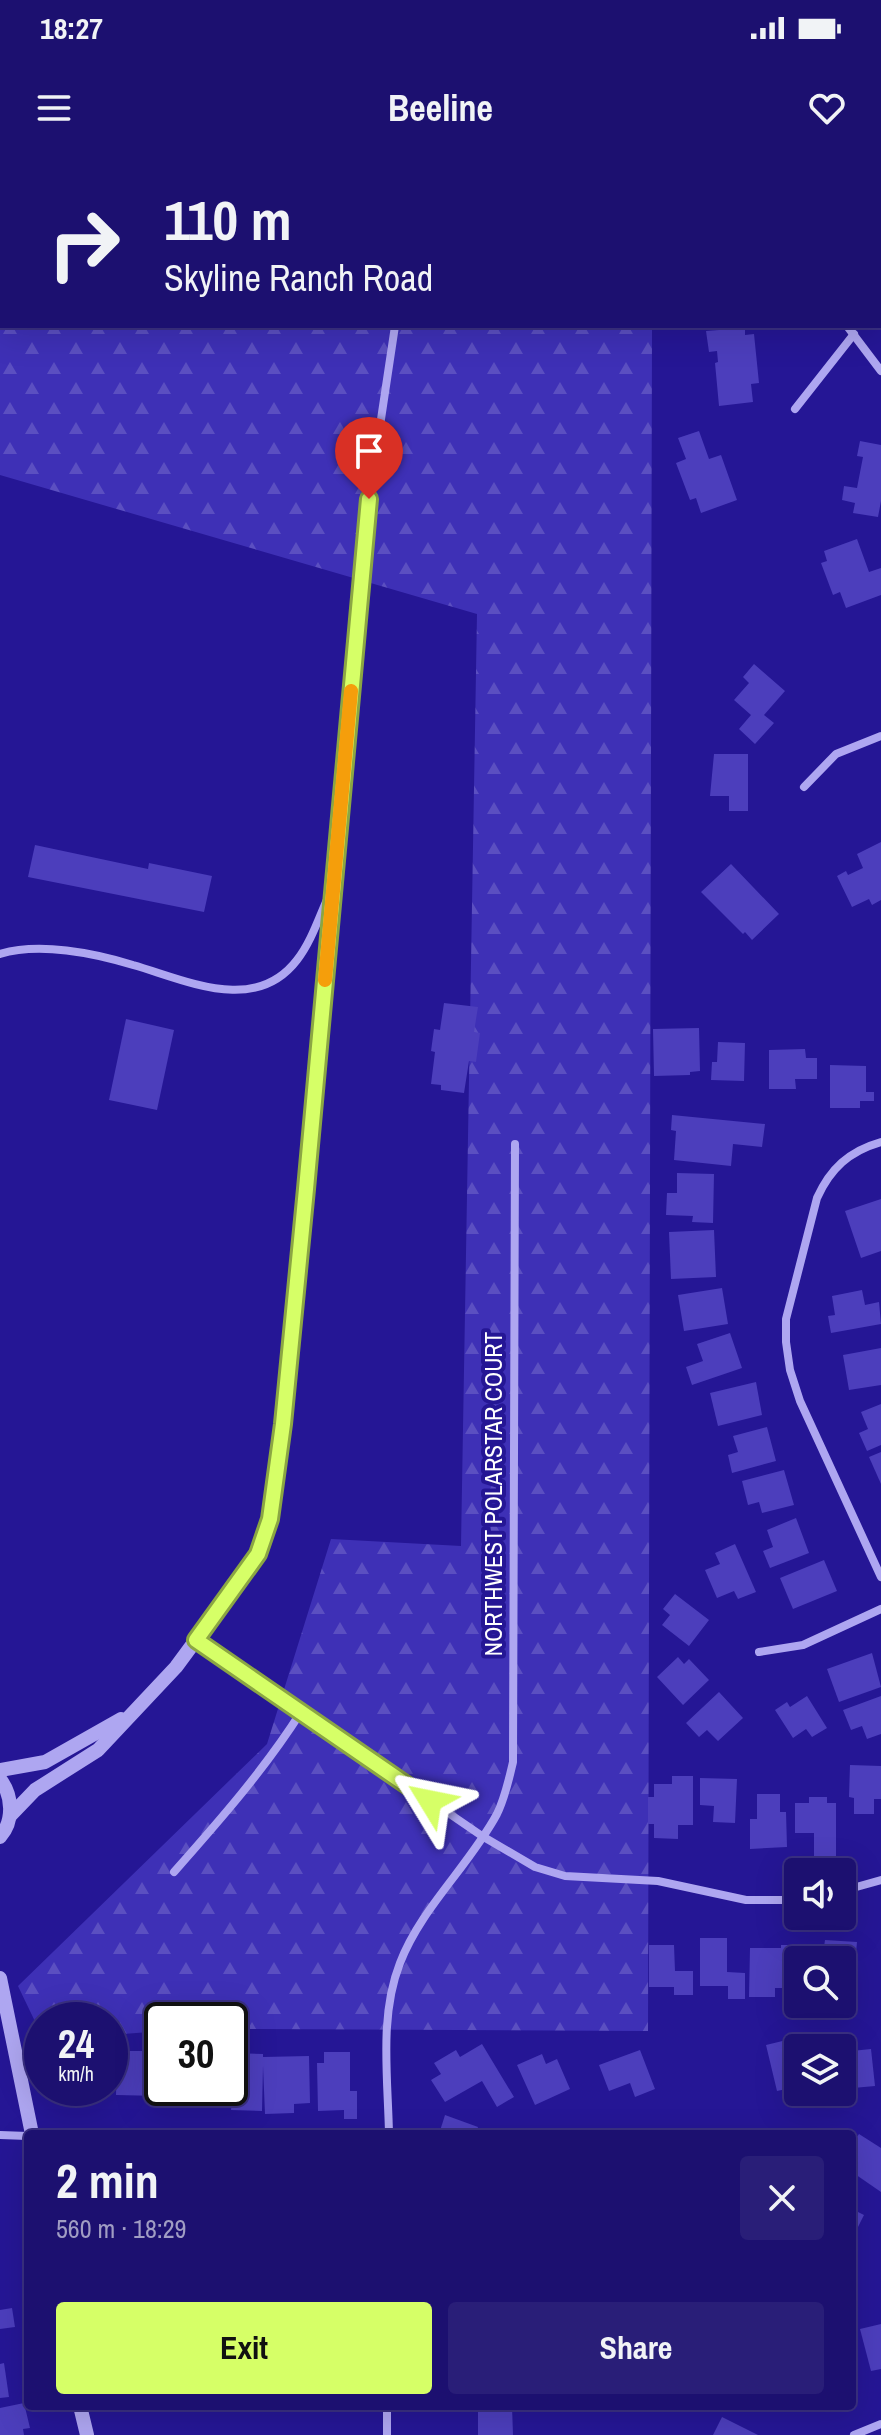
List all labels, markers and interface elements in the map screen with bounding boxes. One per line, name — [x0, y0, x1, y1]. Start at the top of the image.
text: 18:27 — [40, 8, 103, 48]
text: Beeline — [388, 84, 493, 132]
icon: menu — [32, 86, 76, 130]
icon: heart — [805, 86, 849, 130]
text: 110 m — [164, 182, 292, 257]
icon: right — [32, 192, 136, 296]
text: Skyline Ranch Road — [164, 254, 433, 302]
pin — [335, 417, 403, 499]
icon: arrive — [347, 429, 391, 473]
street label: NORTHWEST POLARSTAR COURT — [477, 1332, 509, 1656]
position arrow — [388, 1759, 472, 1843]
map controls — [784, 1858, 856, 2106]
button: sound — [784, 1858, 856, 1930]
button: search — [784, 1946, 856, 2018]
speed limit sign: 30 — [144, 2002, 248, 2106]
text: 24 — [58, 2017, 94, 2070]
button: layers — [784, 2034, 856, 2106]
text: km/h — [58, 2060, 94, 2087]
text: 2 min — [56, 2148, 159, 2213]
button: close — [740, 2156, 824, 2240]
text: 560 m · 18:29 — [56, 2211, 186, 2246]
button: Exit — [56, 2302, 432, 2394]
button: Share — [448, 2302, 824, 2394]

